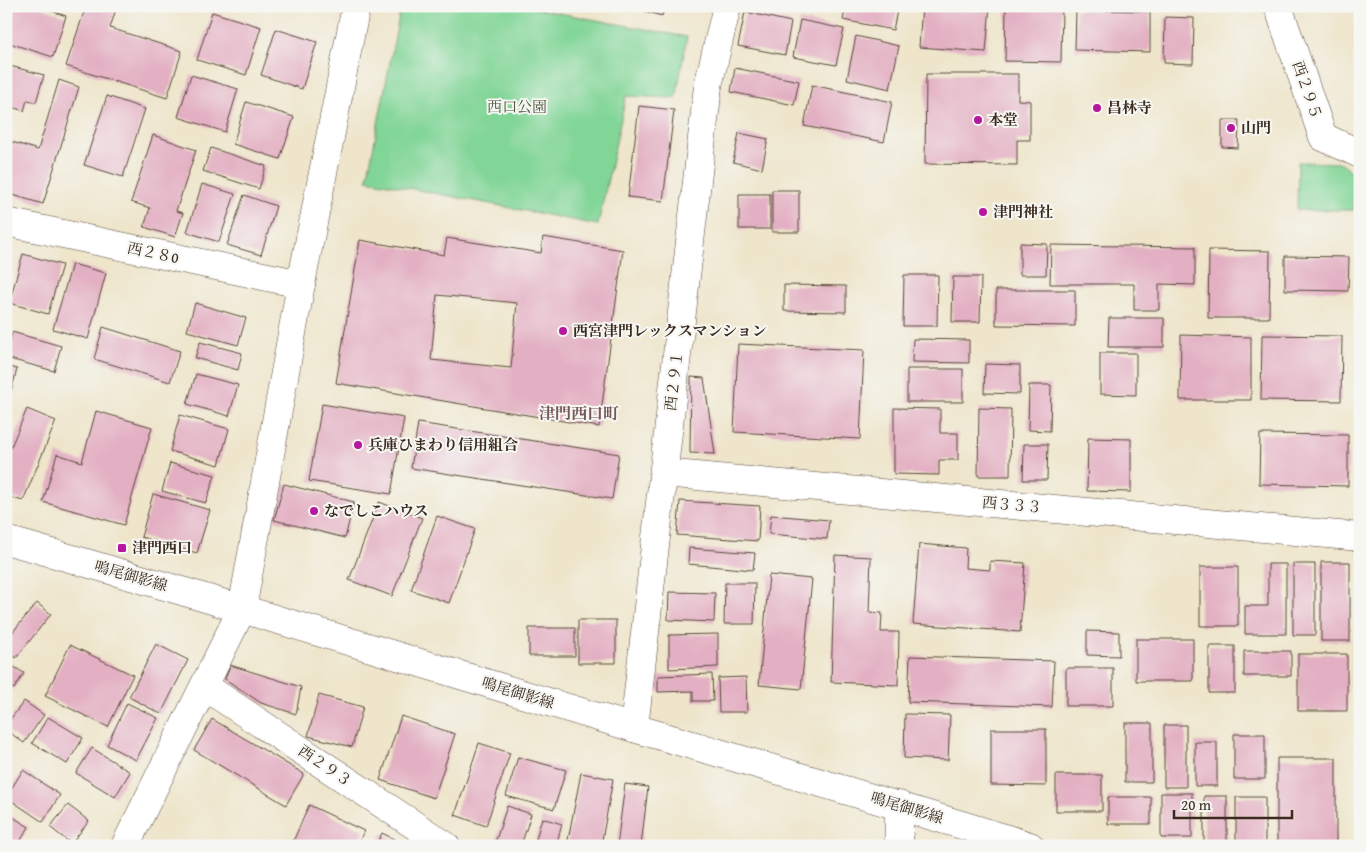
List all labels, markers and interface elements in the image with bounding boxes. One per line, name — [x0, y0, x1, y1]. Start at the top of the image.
street label: 西２９５ — [1288, 58, 1327, 122]
park label: 西口公園 — [487, 96, 547, 117]
place label: 昌林寺 — [1107, 97, 1152, 118]
marker: 昌林寺 — [1091, 102, 1103, 114]
place label: 本堂 — [988, 109, 1018, 130]
marker: 本堂 — [972, 114, 984, 126]
place label: 山門 — [1241, 117, 1271, 138]
marker: 山門 — [1225, 122, 1237, 134]
place label: 津門神社 — [993, 201, 1053, 222]
marker: 津門神社 — [977, 206, 989, 218]
street label: 西２８0 — [125, 237, 181, 268]
place label: 西宮津門レックスマンション — [573, 320, 767, 341]
marker: 西宮津門レックスマンション — [557, 325, 569, 337]
street label: 西２９１ — [659, 350, 688, 412]
district label: 津門西口町 — [539, 401, 619, 425]
place label: 兵庫ひまわり信用組合 — [368, 434, 518, 455]
marker: 兵庫ひまわり信用組合 — [352, 439, 364, 451]
street label: 西３３３ — [981, 491, 1043, 518]
place label: なでしこハウス — [324, 500, 429, 521]
marker: なでしこハウス — [308, 505, 320, 517]
place label: 津門西口 — [132, 537, 192, 558]
marker: 津門西口 — [116, 542, 128, 554]
street label: 鳴尾御影線 — [92, 555, 170, 596]
street label: 鳴尾御影線 — [479, 672, 557, 714]
street label: 西２９３ — [295, 740, 356, 791]
street label: 鳴尾御影線 — [868, 787, 946, 829]
scale bar — [1174, 787, 1291, 819]
text: 20 m — [1181, 794, 1212, 815]

